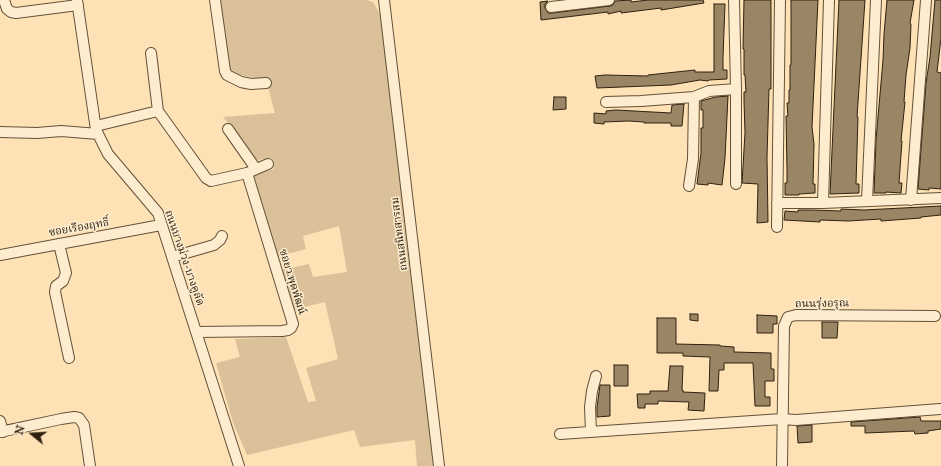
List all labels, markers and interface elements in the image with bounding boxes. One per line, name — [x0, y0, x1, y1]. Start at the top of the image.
street label: ถนนสนิทสารสม — [389, 196, 411, 272]
street label: ถนนบางม่วง-บางคูลัด — [161, 208, 207, 308]
street label: ซอยเรืองฤทธิ์ — [48, 216, 110, 240]
street label: ซอยว.พุดพัฒน์ — [276, 248, 308, 316]
street label: ถนนรุ่งอรุณ — [795, 297, 849, 311]
north arrow — [12, 414, 52, 454]
text: N — [12, 424, 28, 437]

